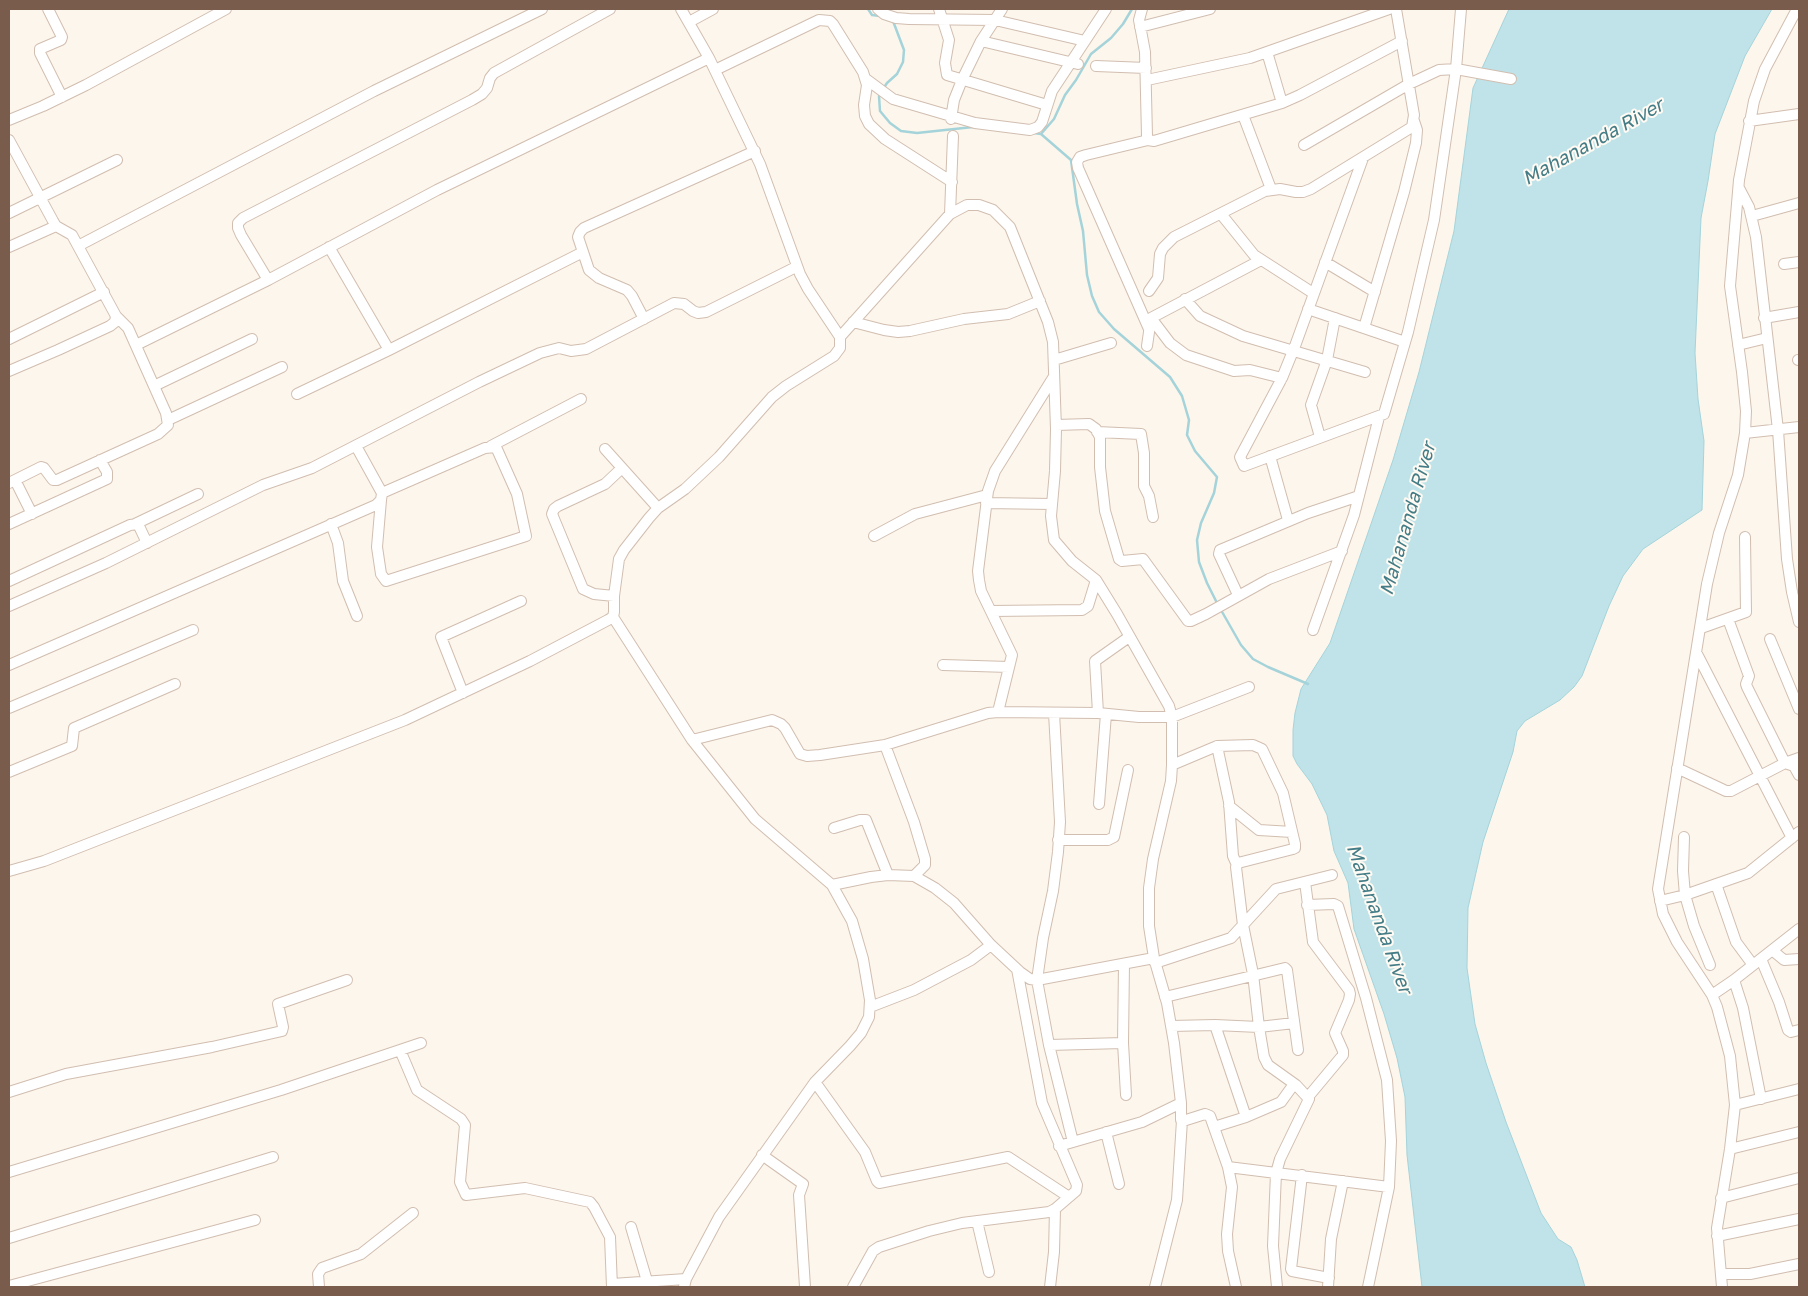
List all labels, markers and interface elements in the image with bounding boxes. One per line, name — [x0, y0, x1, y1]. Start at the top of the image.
water label: Mahananda River — [1519, 94, 1667, 190]
water label: Mahananda River — [1375, 440, 1441, 598]
water label: Mahananda River — [1341, 841, 1417, 997]

